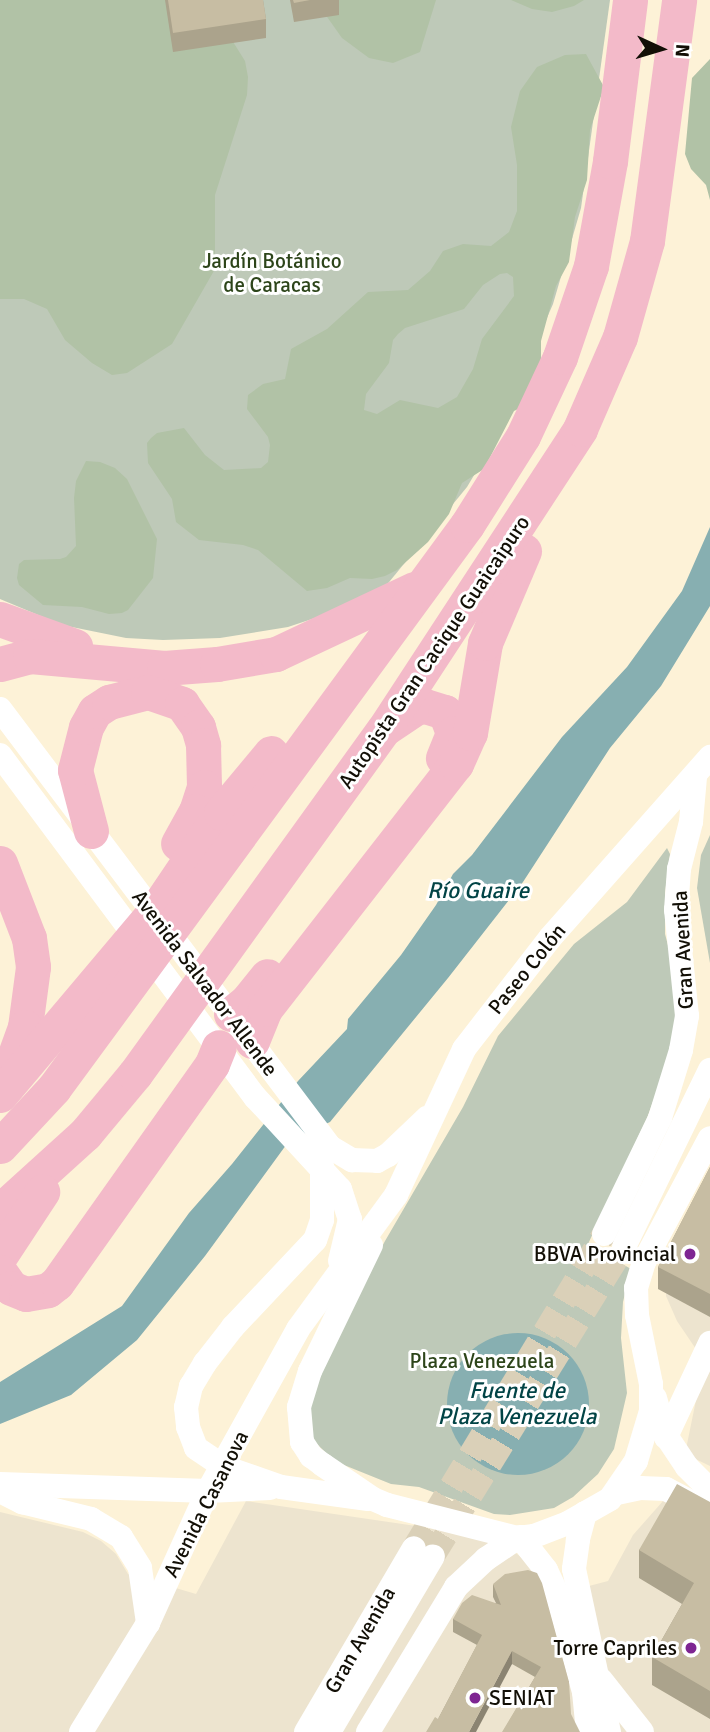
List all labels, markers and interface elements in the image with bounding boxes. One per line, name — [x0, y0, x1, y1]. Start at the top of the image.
north arrow — [626, 14, 696, 84]
text: N — [670, 43, 694, 58]
park label: Jardín Botánico de Caracas — [202, 248, 342, 298]
street label: Autopista Gran Cacique Guaicaipuro — [333, 511, 535, 793]
water label: Río Guaire — [427, 877, 529, 905]
street label: Avenida Salvador Allende — [127, 885, 283, 1081]
street label: Gran Avenida — [667, 890, 699, 1010]
street label: Paseo Colón — [483, 919, 571, 1019]
place label: BBVA Provincial — [534, 1241, 676, 1267]
marker: BBVA Provincial — [682, 1246, 698, 1262]
park label: Plaza Venezuela — [409, 1348, 555, 1374]
water label: Fuente de Plaza Venezuela — [438, 1377, 596, 1431]
street label: Avenida Casanova — [158, 1426, 254, 1582]
street label: Gran Avenida — [319, 1582, 401, 1698]
place label: Torre Capriles — [554, 1635, 677, 1661]
marker: Torre Capriles — [683, 1640, 699, 1656]
place label: SENIAT — [489, 1685, 555, 1711]
marker: SENIAT — [467, 1690, 483, 1706]

